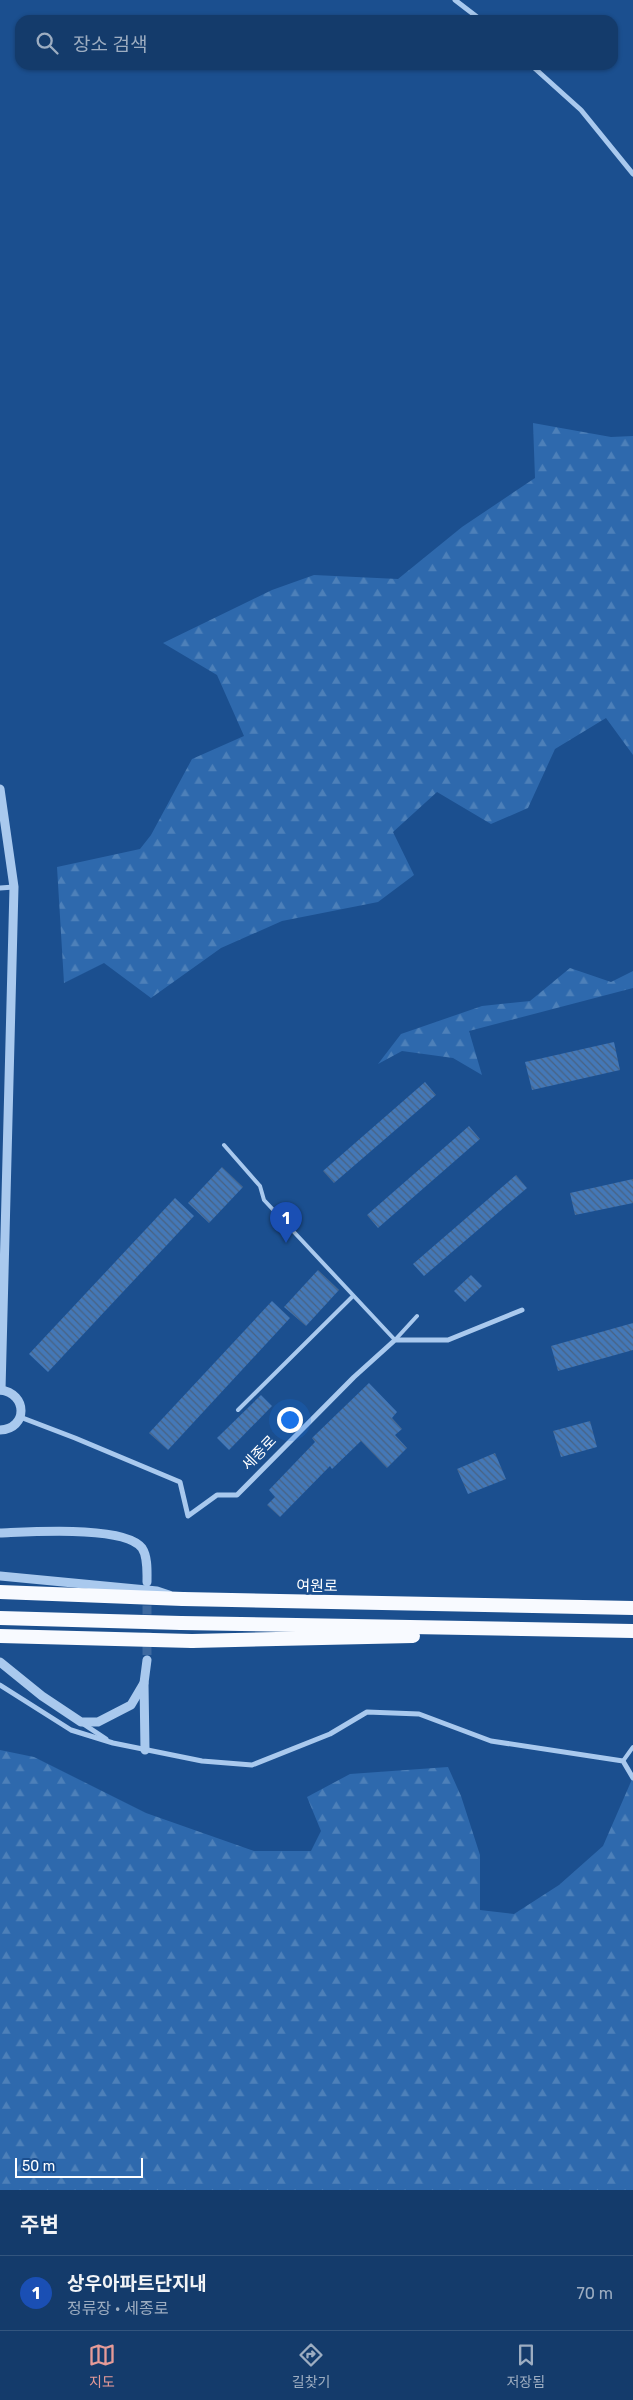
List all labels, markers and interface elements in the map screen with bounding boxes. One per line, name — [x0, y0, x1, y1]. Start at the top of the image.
search box — [15, 15, 618, 70]
icon: search — [33, 29, 61, 57]
text: 장소 검색 — [73, 33, 148, 56]
pin: 1 — [270, 1202, 302, 1243]
your location — [277, 1407, 303, 1433]
street label: 세종로 — [238, 1432, 280, 1474]
street label: 여원로 — [296, 1577, 338, 1595]
scale bar — [15, 2155, 142, 2178]
text: 50 m — [22, 2158, 55, 2175]
text: 주변 — [20, 2212, 59, 2237]
text: 상우아파트단지내 — [67, 2272, 207, 2295]
text: 1 — [32, 2284, 40, 2303]
text: 70 m — [576, 2284, 613, 2303]
text: 정류장 · 세종로 — [67, 2299, 168, 2318]
tab: 지도 — [88, 2341, 116, 2391]
tab: 길찾기 — [292, 2341, 331, 2391]
tab: 저장됨 — [506, 2341, 545, 2391]

